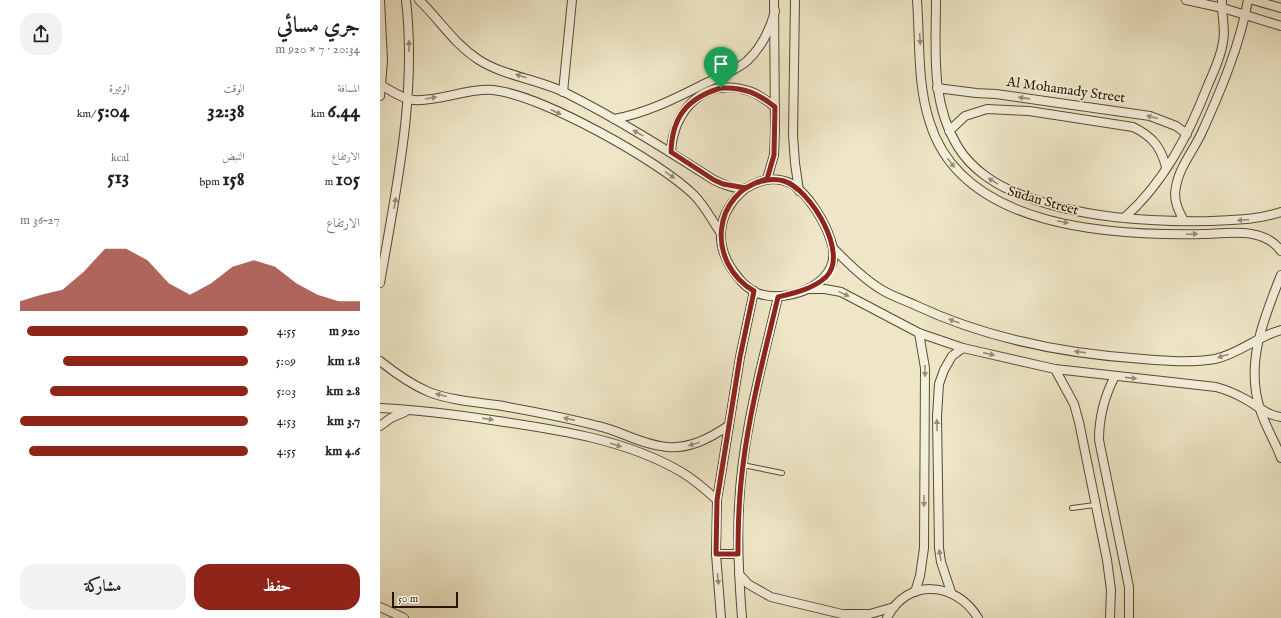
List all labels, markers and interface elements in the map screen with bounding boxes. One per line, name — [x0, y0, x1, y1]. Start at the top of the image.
text: جري مسائي — [277, 12, 360, 40]
button: share — [20, 13, 62, 55]
one-way arrow — [916, 33, 923, 45]
one-way arrow — [406, 40, 413, 52]
text: 20:34 · 7 × 920 m — [275, 41, 360, 58]
pin — [704, 47, 738, 88]
icon: arrive — [710, 53, 732, 75]
one-way arrow — [515, 73, 527, 79]
street label: Al Mohamady Street — [1005, 73, 1127, 107]
text: الوتيرة — [109, 82, 129, 96]
text: الوقت — [224, 82, 245, 96]
text: المسافة — [338, 82, 360, 96]
one-way arrow — [425, 95, 437, 101]
one-way arrow — [1018, 95, 1030, 101]
text: 5:04 — [97, 99, 129, 124]
text: 32:38 — [207, 99, 245, 124]
text: 6.44 — [328, 99, 360, 124]
text: /km — [77, 107, 97, 121]
text: km — [311, 107, 328, 121]
one-way arrow — [551, 109, 562, 115]
one-way arrow — [1146, 113, 1158, 119]
one-way arrow — [632, 129, 644, 136]
text: النبض — [222, 150, 245, 164]
text: الارتفاع — [331, 150, 360, 164]
text: kcal — [111, 151, 129, 165]
one-way arrow — [946, 157, 955, 168]
text: 513 — [107, 165, 129, 190]
text: 158 — [222, 167, 245, 192]
text: 105 — [336, 167, 360, 192]
one-way arrow — [664, 171, 675, 179]
text: bpm — [199, 175, 222, 189]
text: m — [325, 175, 336, 189]
one-way arrow — [987, 177, 999, 184]
street label: Sudan Street — [1005, 182, 1081, 220]
one-way arrow — [392, 197, 398, 209]
text: 27–36 m — [20, 212, 60, 229]
text: الارتفاع — [326, 215, 360, 232]
one-way arrow — [1237, 216, 1249, 223]
one-way arrow — [1057, 219, 1069, 225]
one-way arrow — [1186, 231, 1199, 237]
one-way arrow — [838, 291, 849, 297]
one-way arrow — [948, 318, 960, 324]
text: 4:55 — [277, 323, 296, 340]
text: 920 m — [329, 323, 360, 340]
one-way arrow — [1074, 349, 1086, 356]
one-way arrow — [983, 351, 995, 357]
text: 5:09 — [276, 353, 296, 370]
text: 1.8 km — [327, 353, 360, 370]
one-way arrow — [1217, 353, 1229, 359]
one-way arrow — [921, 365, 928, 377]
one-way arrow — [1125, 375, 1137, 381]
text: 5:03 — [277, 383, 296, 400]
text: 2.8 km — [326, 383, 360, 400]
one-way arrow — [435, 392, 447, 398]
text: 4:53 — [277, 413, 296, 430]
text: 3.7 km — [327, 413, 360, 430]
one-way arrow — [482, 416, 494, 422]
one-way arrow — [563, 416, 575, 422]
one-way arrow — [934, 418, 940, 431]
one-way arrow — [688, 441, 700, 447]
one-way arrow — [610, 442, 622, 448]
text: 4:55 — [277, 443, 296, 460]
text: 4.6 km — [325, 443, 360, 460]
one-way arrow — [921, 495, 927, 508]
one-way arrow — [937, 549, 943, 561]
button: مشاركة — [20, 564, 186, 610]
button: حفظ — [194, 564, 360, 610]
one-way arrow — [715, 573, 722, 585]
scale bar — [392, 590, 458, 609]
text: 50 m — [398, 592, 418, 606]

